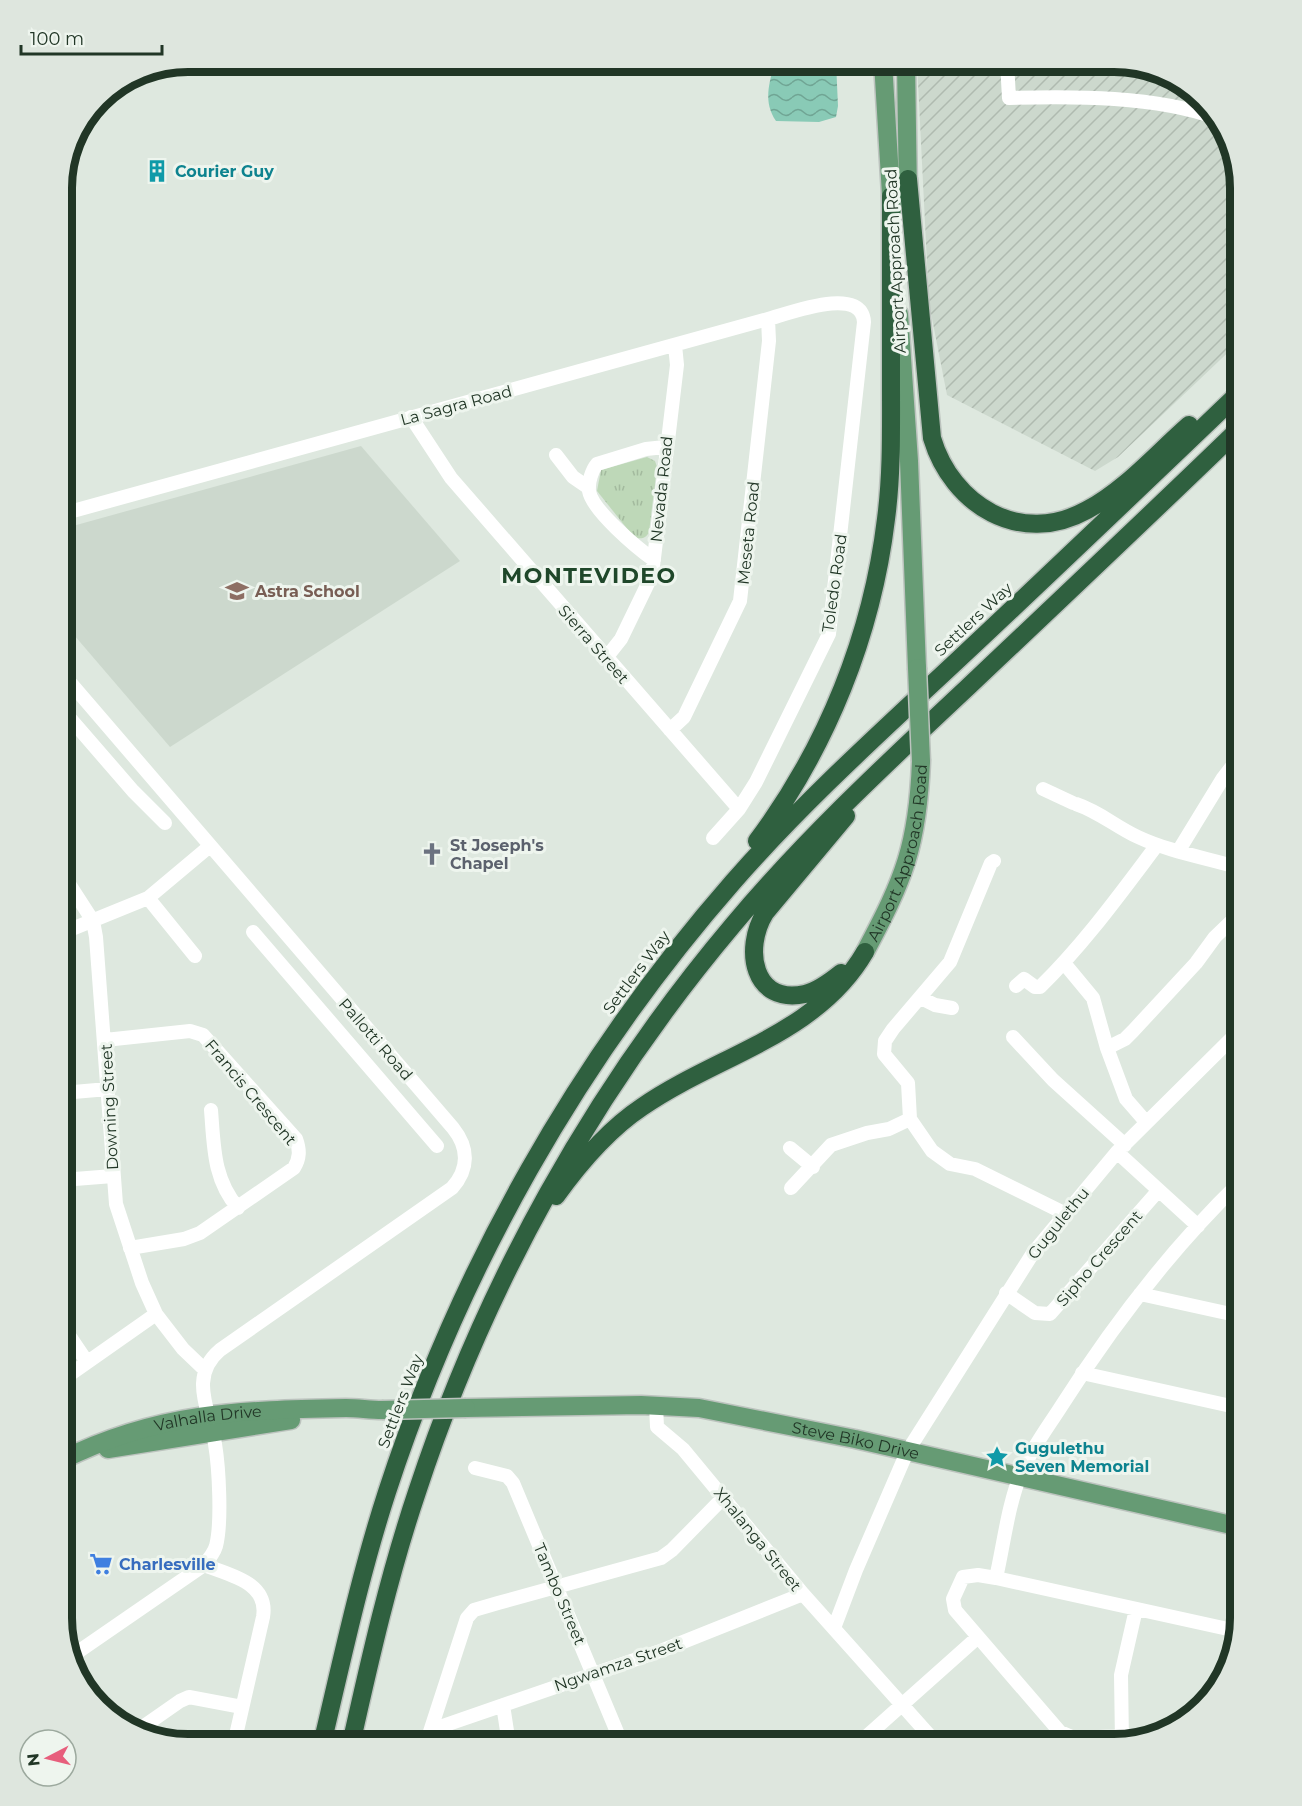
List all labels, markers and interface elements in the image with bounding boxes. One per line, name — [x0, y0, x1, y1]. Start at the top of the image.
scale bar — [21, 18, 162, 56]
text: 100 m — [30, 28, 84, 50]
building icon: Courier Guy — [144, 158, 170, 184]
place label: Courier Guy — [175, 162, 274, 181]
street label: Airport Approach Road — [881, 168, 910, 354]
street label: La Sagra Road — [398, 381, 514, 429]
street label: Nevada Road — [646, 435, 677, 543]
street label: Meseta Road — [734, 480, 763, 586]
street label: Toledo Road — [818, 533, 851, 634]
district label: MONTEVIDEO — [501, 562, 677, 589]
school or university icon: Astra School — [224, 578, 250, 604]
street label: Settlers Way — [931, 578, 1016, 660]
place label: Astra School — [254, 582, 360, 601]
street label: Sierra Street — [554, 601, 633, 688]
street label: Airport Approach Road — [863, 764, 931, 945]
place label: St Joseph's Chapel — [450, 836, 544, 873]
church icon: St Joseph's Chapel — [419, 841, 445, 867]
street label: Settlers Way — [599, 927, 674, 1018]
street label: Pallotti Road — [335, 994, 416, 1084]
street label: Francis Crescent — [201, 1036, 301, 1149]
street label: Downing Street — [97, 1043, 122, 1171]
street label: Gugulethu — [1024, 1184, 1093, 1263]
street label: Sipho Crescent — [1053, 1206, 1147, 1310]
street label: Settlers Way — [374, 1351, 427, 1451]
street label: Valhalla Drive — [152, 1402, 262, 1435]
street label: Steve Biko Drive — [790, 1418, 921, 1463]
place label: Gugulethu Seven Memorial — [1015, 1439, 1149, 1476]
place icon: Gugulethu Seven Memorial — [984, 1444, 1010, 1470]
street label: Xhalanga Street — [710, 1483, 806, 1596]
street label: Tambo Street — [530, 1541, 590, 1648]
supermarket icon: Charlesville — [88, 1551, 114, 1577]
place label: Charlesville — [119, 1555, 216, 1574]
street label: Ngwamza Street — [552, 1633, 685, 1695]
north arrow — [18, 1728, 78, 1788]
text: N — [23, 1752, 44, 1767]

